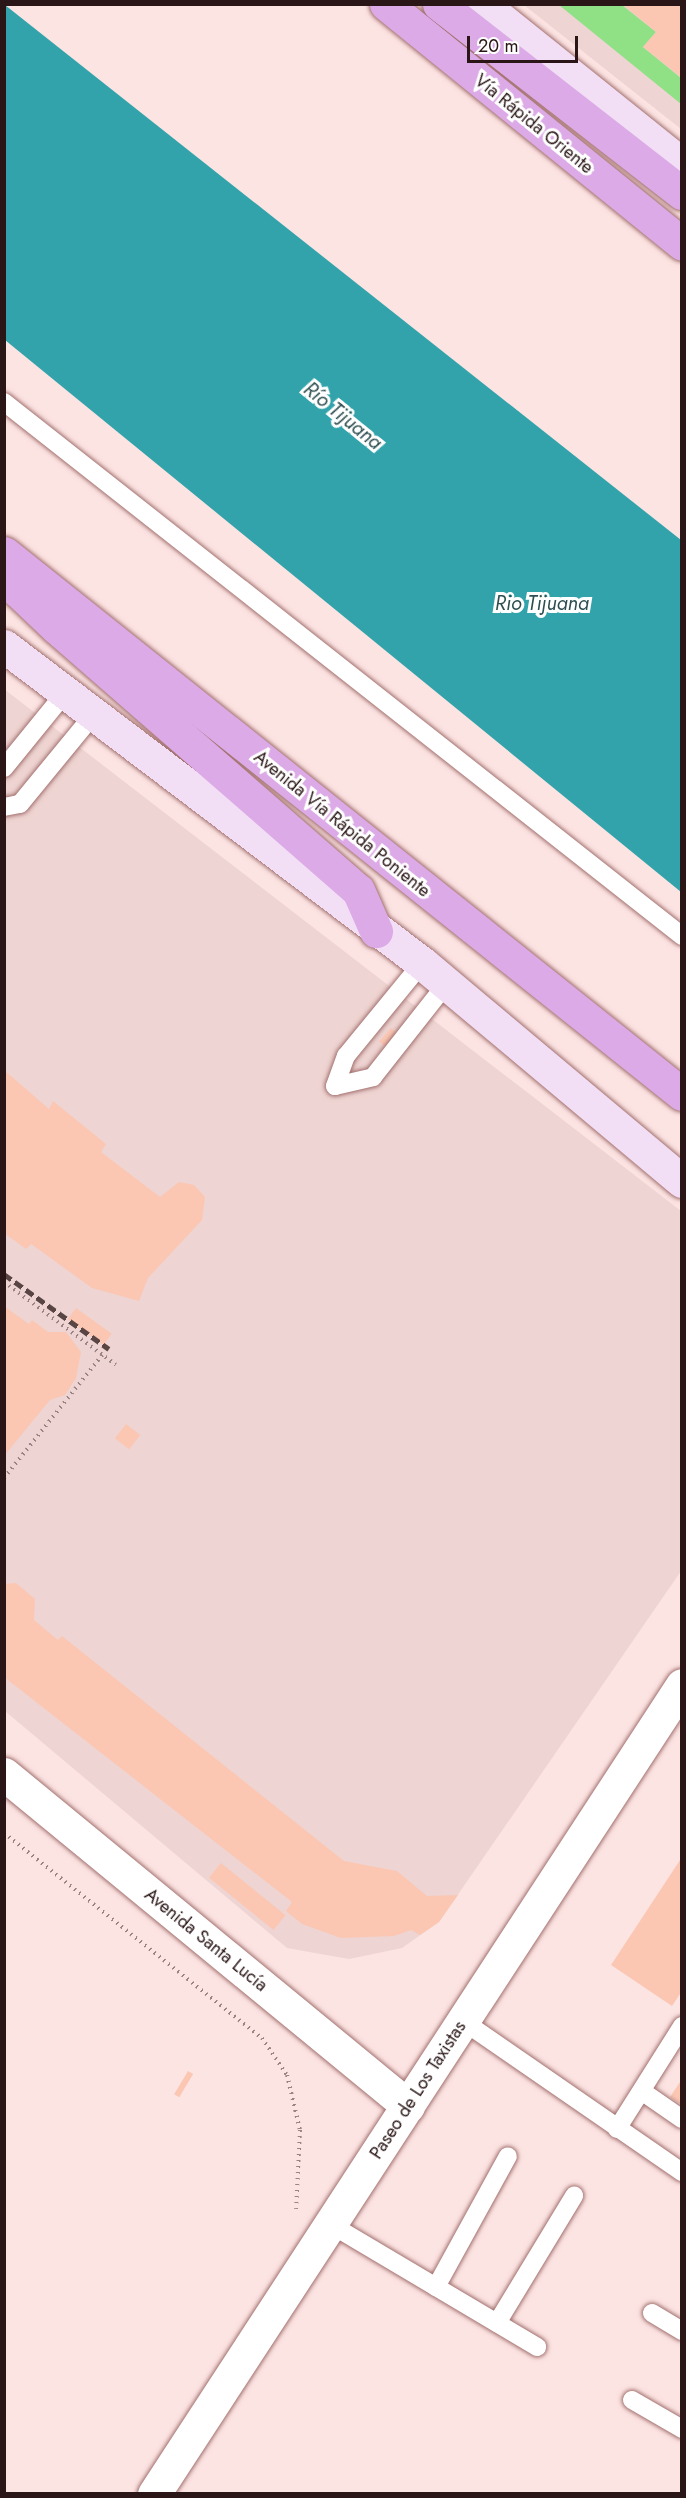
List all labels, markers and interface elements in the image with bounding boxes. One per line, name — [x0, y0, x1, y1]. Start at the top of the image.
scale bar — [470, 24, 581, 62]
text: 20 m — [478, 33, 518, 59]
street label: Vía Rápida Oriente — [470, 70, 598, 178]
water label: Río Tijuana — [299, 377, 387, 455]
water label: Rio Tijuana — [495, 591, 589, 615]
street label: Avenida Vía Rápida Poniente — [249, 746, 435, 902]
street label: Avenida Santa Lucía — [140, 1884, 272, 1996]
street label: Paseo de Los Taxistas — [365, 2017, 471, 2163]

